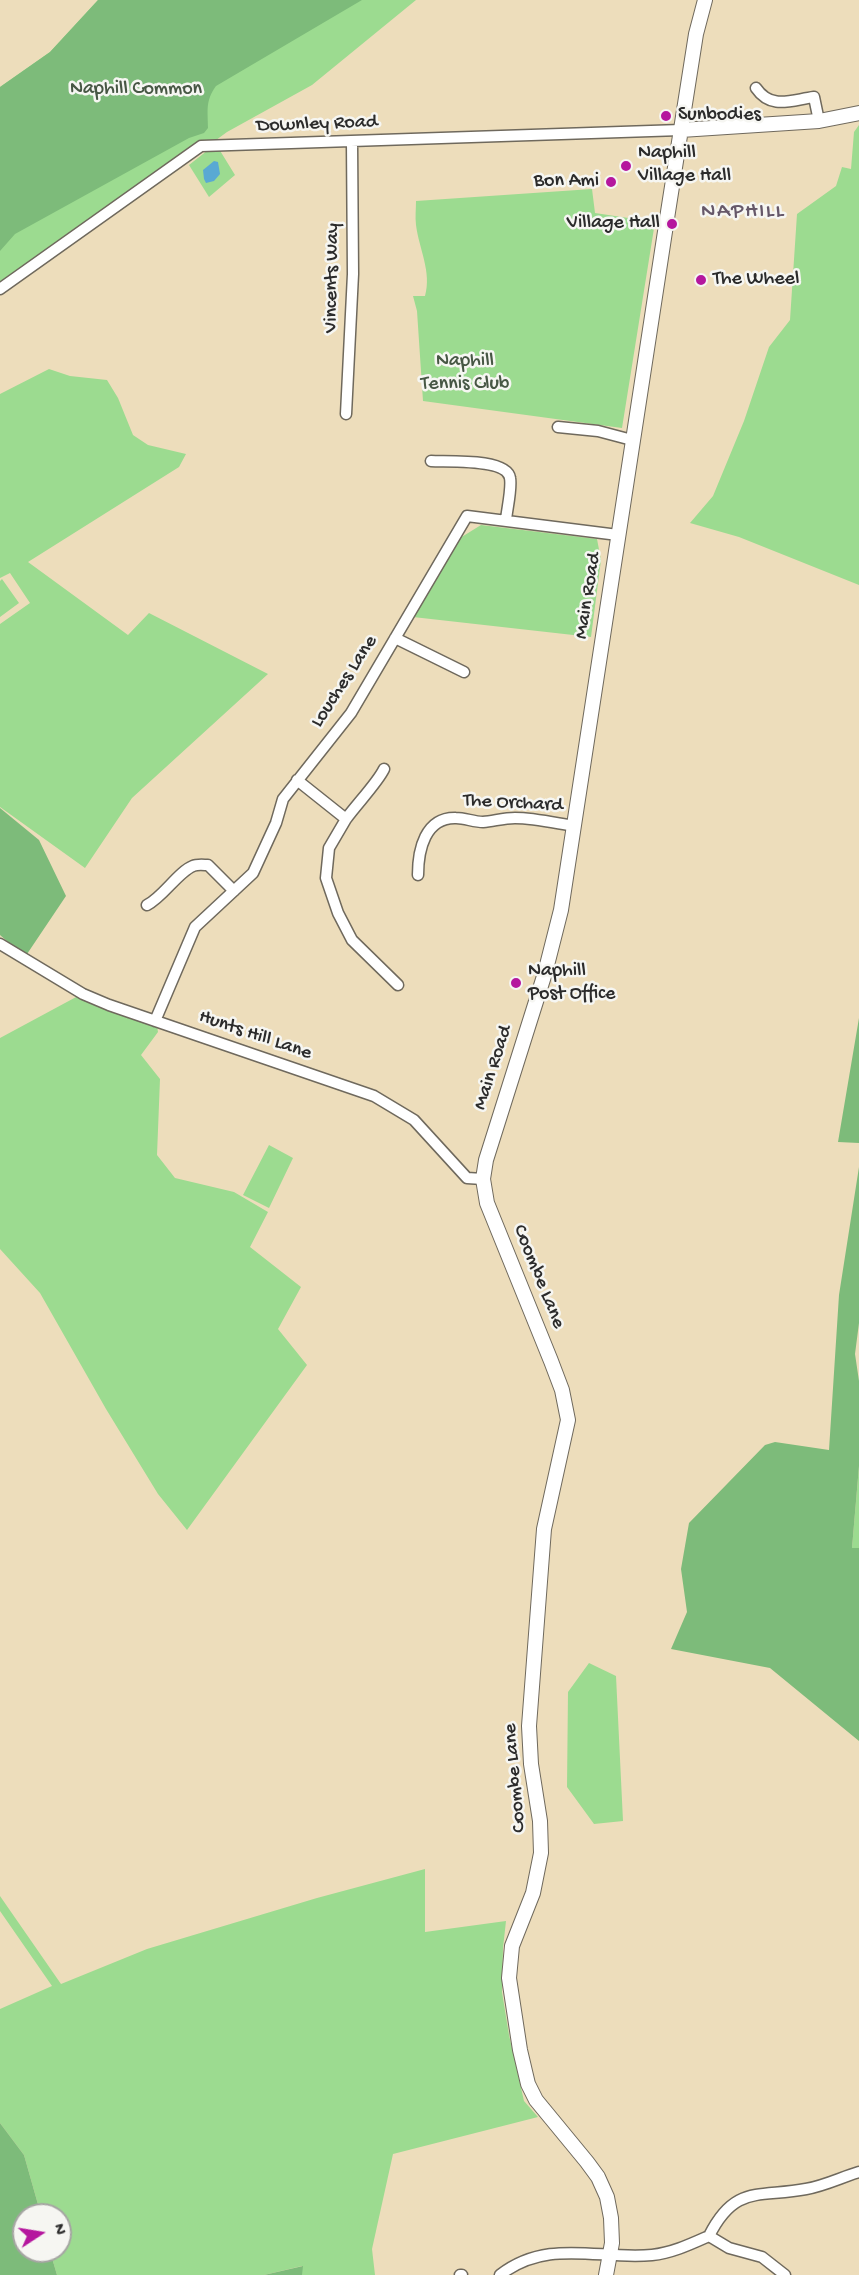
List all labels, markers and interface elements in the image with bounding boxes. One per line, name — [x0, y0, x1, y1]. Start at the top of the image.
park label: Naphill Common — [70, 78, 202, 102]
place label: Sunbodies — [678, 104, 761, 128]
marker: Sunbodies — [659, 109, 673, 123]
street label: Downley Road — [256, 111, 378, 139]
place label: Naphill Village Hall — [638, 142, 731, 189]
marker: Naphill Village Hall — [619, 159, 633, 173]
place label: Bon Ami — [534, 170, 599, 194]
marker: Bon Ami — [604, 175, 618, 189]
district label: NAPHILL — [701, 200, 785, 226]
place label: Village Hall — [567, 212, 660, 236]
marker: Village Hall — [665, 217, 679, 231]
street label: Vincents Way — [320, 223, 346, 333]
place label: The Wheel — [713, 268, 799, 292]
marker: The Wheel — [694, 273, 708, 287]
park label: Naphill Tennis Club — [421, 350, 509, 397]
street label: Main Road — [570, 551, 608, 641]
street label: Louches Lane — [306, 631, 384, 733]
street label: The Orchard — [462, 789, 564, 819]
place label: Naphill Post Office — [528, 960, 615, 1007]
marker: Naphill Post Office — [509, 976, 523, 990]
street label: Hunts Hill Lane — [195, 1005, 315, 1067]
street label: Main Road — [469, 1023, 519, 1113]
street label: Coombe Lane — [506, 1222, 570, 1332]
street label: Coombe Lane — [499, 1722, 533, 1834]
north arrow — [12, 2203, 72, 2263]
text: N — [48, 2222, 69, 2237]

